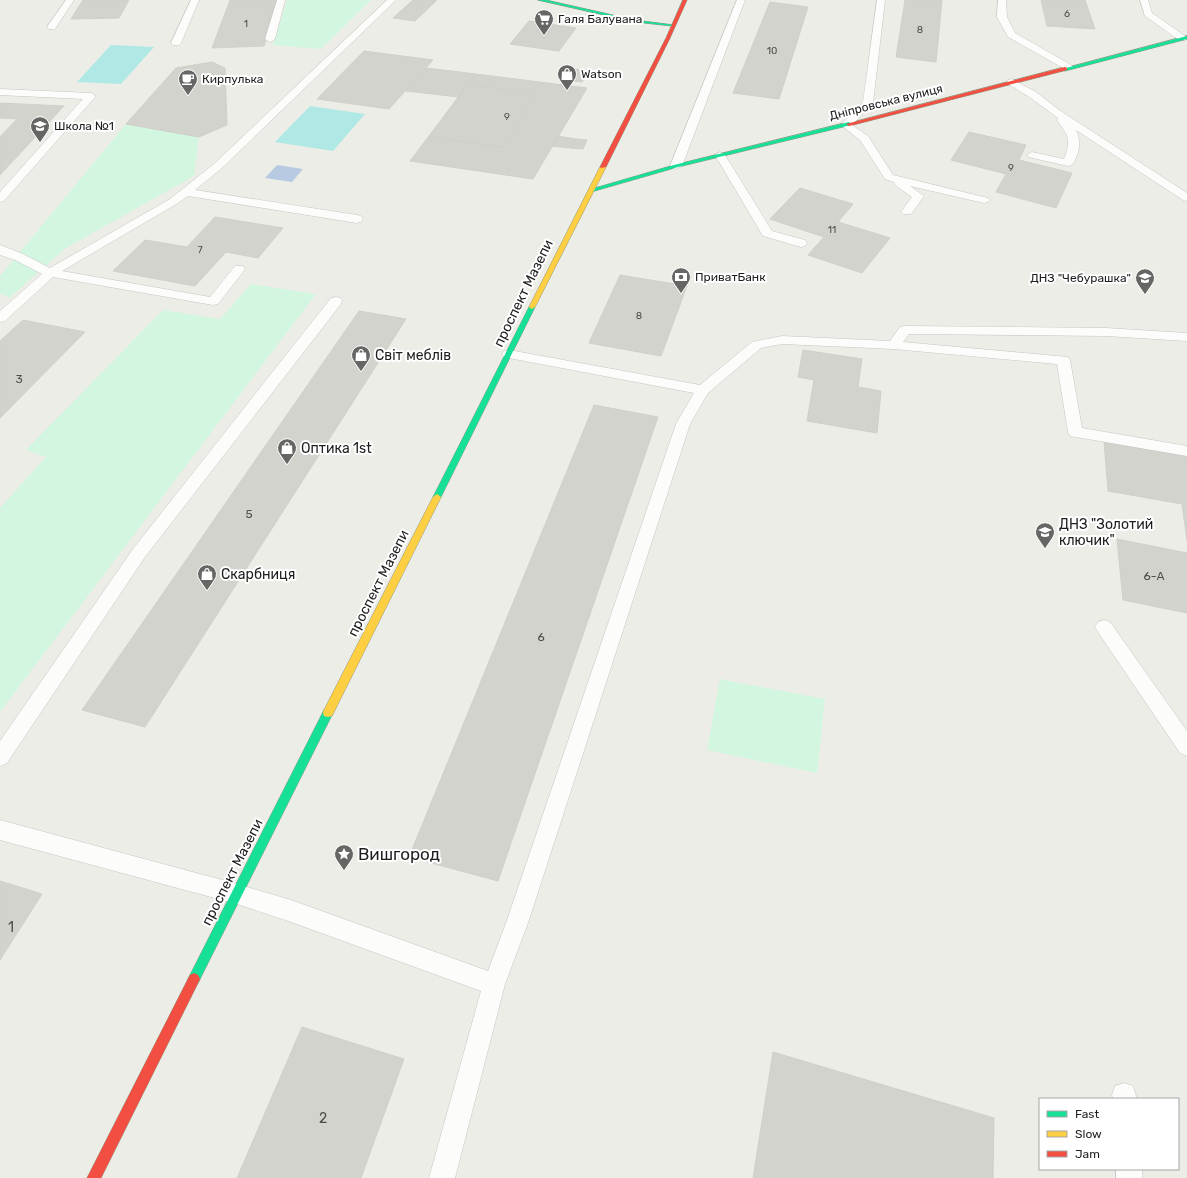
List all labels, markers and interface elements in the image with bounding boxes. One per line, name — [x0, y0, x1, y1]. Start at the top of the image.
supermarket icon: Галя Балувана — [533, 8, 555, 36]
house number: 6 — [1064, 8, 1070, 20]
place label: Галя Балувана — [558, 12, 642, 26]
house number: 1 — [244, 18, 248, 30]
house number: 8 — [917, 24, 923, 36]
house number: 10 — [767, 45, 777, 57]
shop icon: Watson — [556, 63, 578, 91]
place label: Watson — [581, 67, 622, 81]
cafe icon: Кирпулька — [177, 68, 199, 96]
place label: Кирпулька — [202, 72, 263, 86]
street label: Дніпровська вулиця — [828, 81, 944, 123]
house number: 9 — [504, 111, 510, 123]
school or university icon: Школа №1 — [29, 115, 51, 143]
place label: Школа №1 — [54, 119, 114, 133]
house number: 9 — [1008, 162, 1014, 174]
house number: 11 — [828, 224, 836, 236]
street label: проспект Мазепи — [490, 237, 557, 350]
house number: 7 — [197, 244, 203, 256]
bank icon: ПриватБанк — [670, 266, 692, 294]
school or university icon: ДНЗ "Чебурашка" — [1134, 267, 1156, 295]
place label: ПриватБанк — [695, 270, 766, 284]
place label: ДНЗ "Чебурашка" — [1030, 271, 1131, 285]
house number: 8 — [636, 310, 642, 322]
shop icon: Світ меблів — [350, 344, 372, 372]
place label: Світ меблів — [375, 347, 451, 364]
house number: 3 — [15, 372, 23, 386]
shop icon: Оптика 1st — [276, 437, 298, 465]
place label: Оптика 1st — [301, 440, 372, 457]
house number: 5 — [245, 507, 253, 521]
place label: ДНЗ "Золотий ключик" — [1059, 516, 1153, 549]
school or university icon: ДНЗ "Золотий ключик" — [1034, 521, 1056, 549]
street label: проспект Мазепи — [344, 527, 413, 639]
shop icon: Скарбниця — [196, 563, 218, 591]
place label: Скарбниця — [221, 566, 295, 583]
house number: 6-А — [1143, 569, 1165, 583]
house number: 6 — [537, 630, 545, 644]
street label: проспект Мазепи — [198, 816, 267, 928]
place icon: Вишгород — [333, 843, 355, 871]
place label: Вишгород — [358, 844, 440, 864]
house number: 1 — [8, 919, 14, 936]
legend — [1039, 1098, 1179, 1170]
text: Fast — [1075, 1107, 1099, 1121]
house number: 2 — [319, 1110, 327, 1127]
text: Slow — [1075, 1127, 1102, 1141]
text: Jam — [1075, 1147, 1100, 1161]

